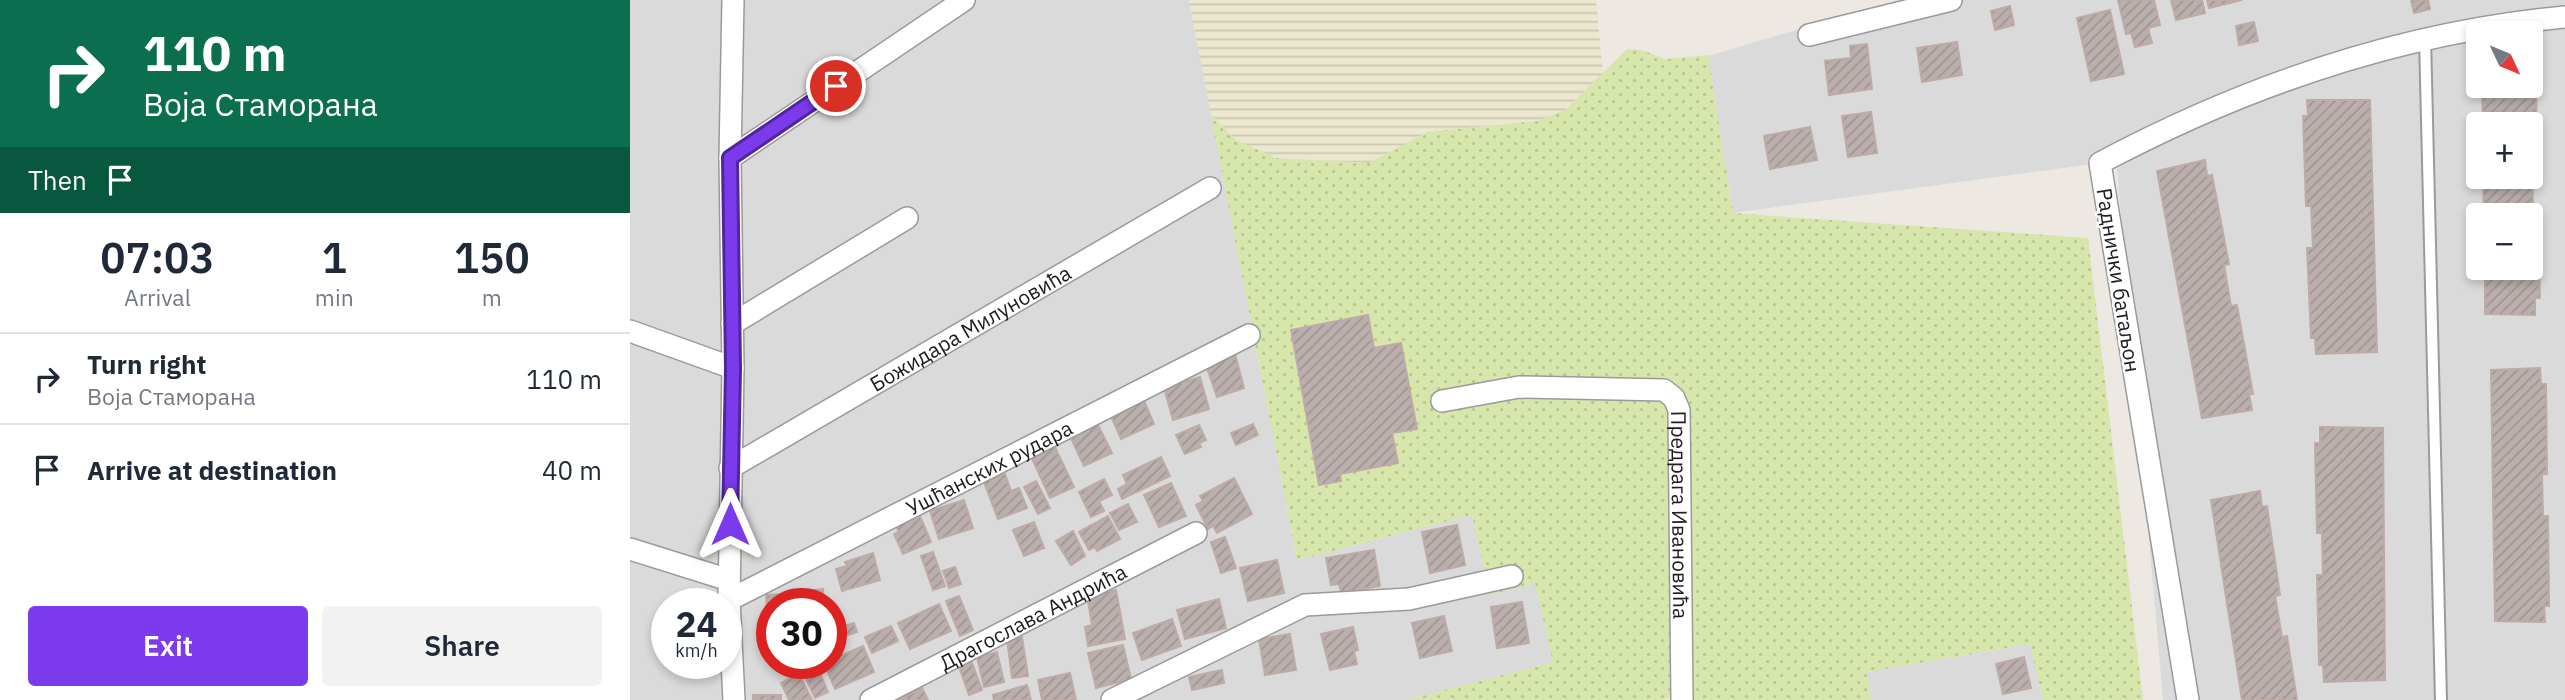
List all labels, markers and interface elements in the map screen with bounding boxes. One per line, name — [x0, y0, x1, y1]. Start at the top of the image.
text: 110 m — [143, 21, 287, 84]
north arrow — [2466, 21, 2543, 98]
map controls — [2466, 21, 2543, 280]
icon: right — [28, 28, 119, 119]
pin — [806, 56, 866, 116]
icon: arrive — [817, 67, 855, 105]
text: Воја Стаморана — [143, 83, 378, 125]
button: + — [2466, 112, 2543, 189]
icon: arrive — [101, 161, 139, 199]
text: Then — [28, 163, 87, 197]
street label: Раднички батаљон — [2091, 186, 2147, 374]
button: − — [2466, 203, 2543, 280]
text: 07:03 — [100, 230, 215, 285]
text: 1 — [322, 230, 347, 285]
text: 150 — [454, 230, 530, 285]
street label: Божидара Милуновића — [864, 258, 1076, 398]
text: Arrival — [124, 282, 191, 312]
text: min — [315, 282, 354, 312]
text: m — [482, 282, 502, 312]
text: Turn right — [87, 347, 206, 381]
icon: right — [28, 360, 66, 398]
text: 110 m — [526, 362, 602, 396]
text: Воја Стаморана — [87, 381, 256, 411]
street label: Предрага Ивановића — [1665, 411, 1695, 619]
street label: Ушћанских рудара — [901, 413, 1077, 522]
icon: arrive — [28, 451, 66, 489]
text: Arrive at destination — [87, 453, 337, 487]
text: 40 m — [542, 453, 602, 487]
position arrow — [693, 487, 767, 561]
street label: Драгослава Андрића — [935, 557, 1131, 677]
speed limit sign: 30 — [756, 588, 847, 679]
text: 24 — [675, 601, 718, 647]
button: Exit — [28, 606, 308, 686]
button: Share — [322, 606, 602, 686]
text: km/h — [675, 639, 718, 662]

